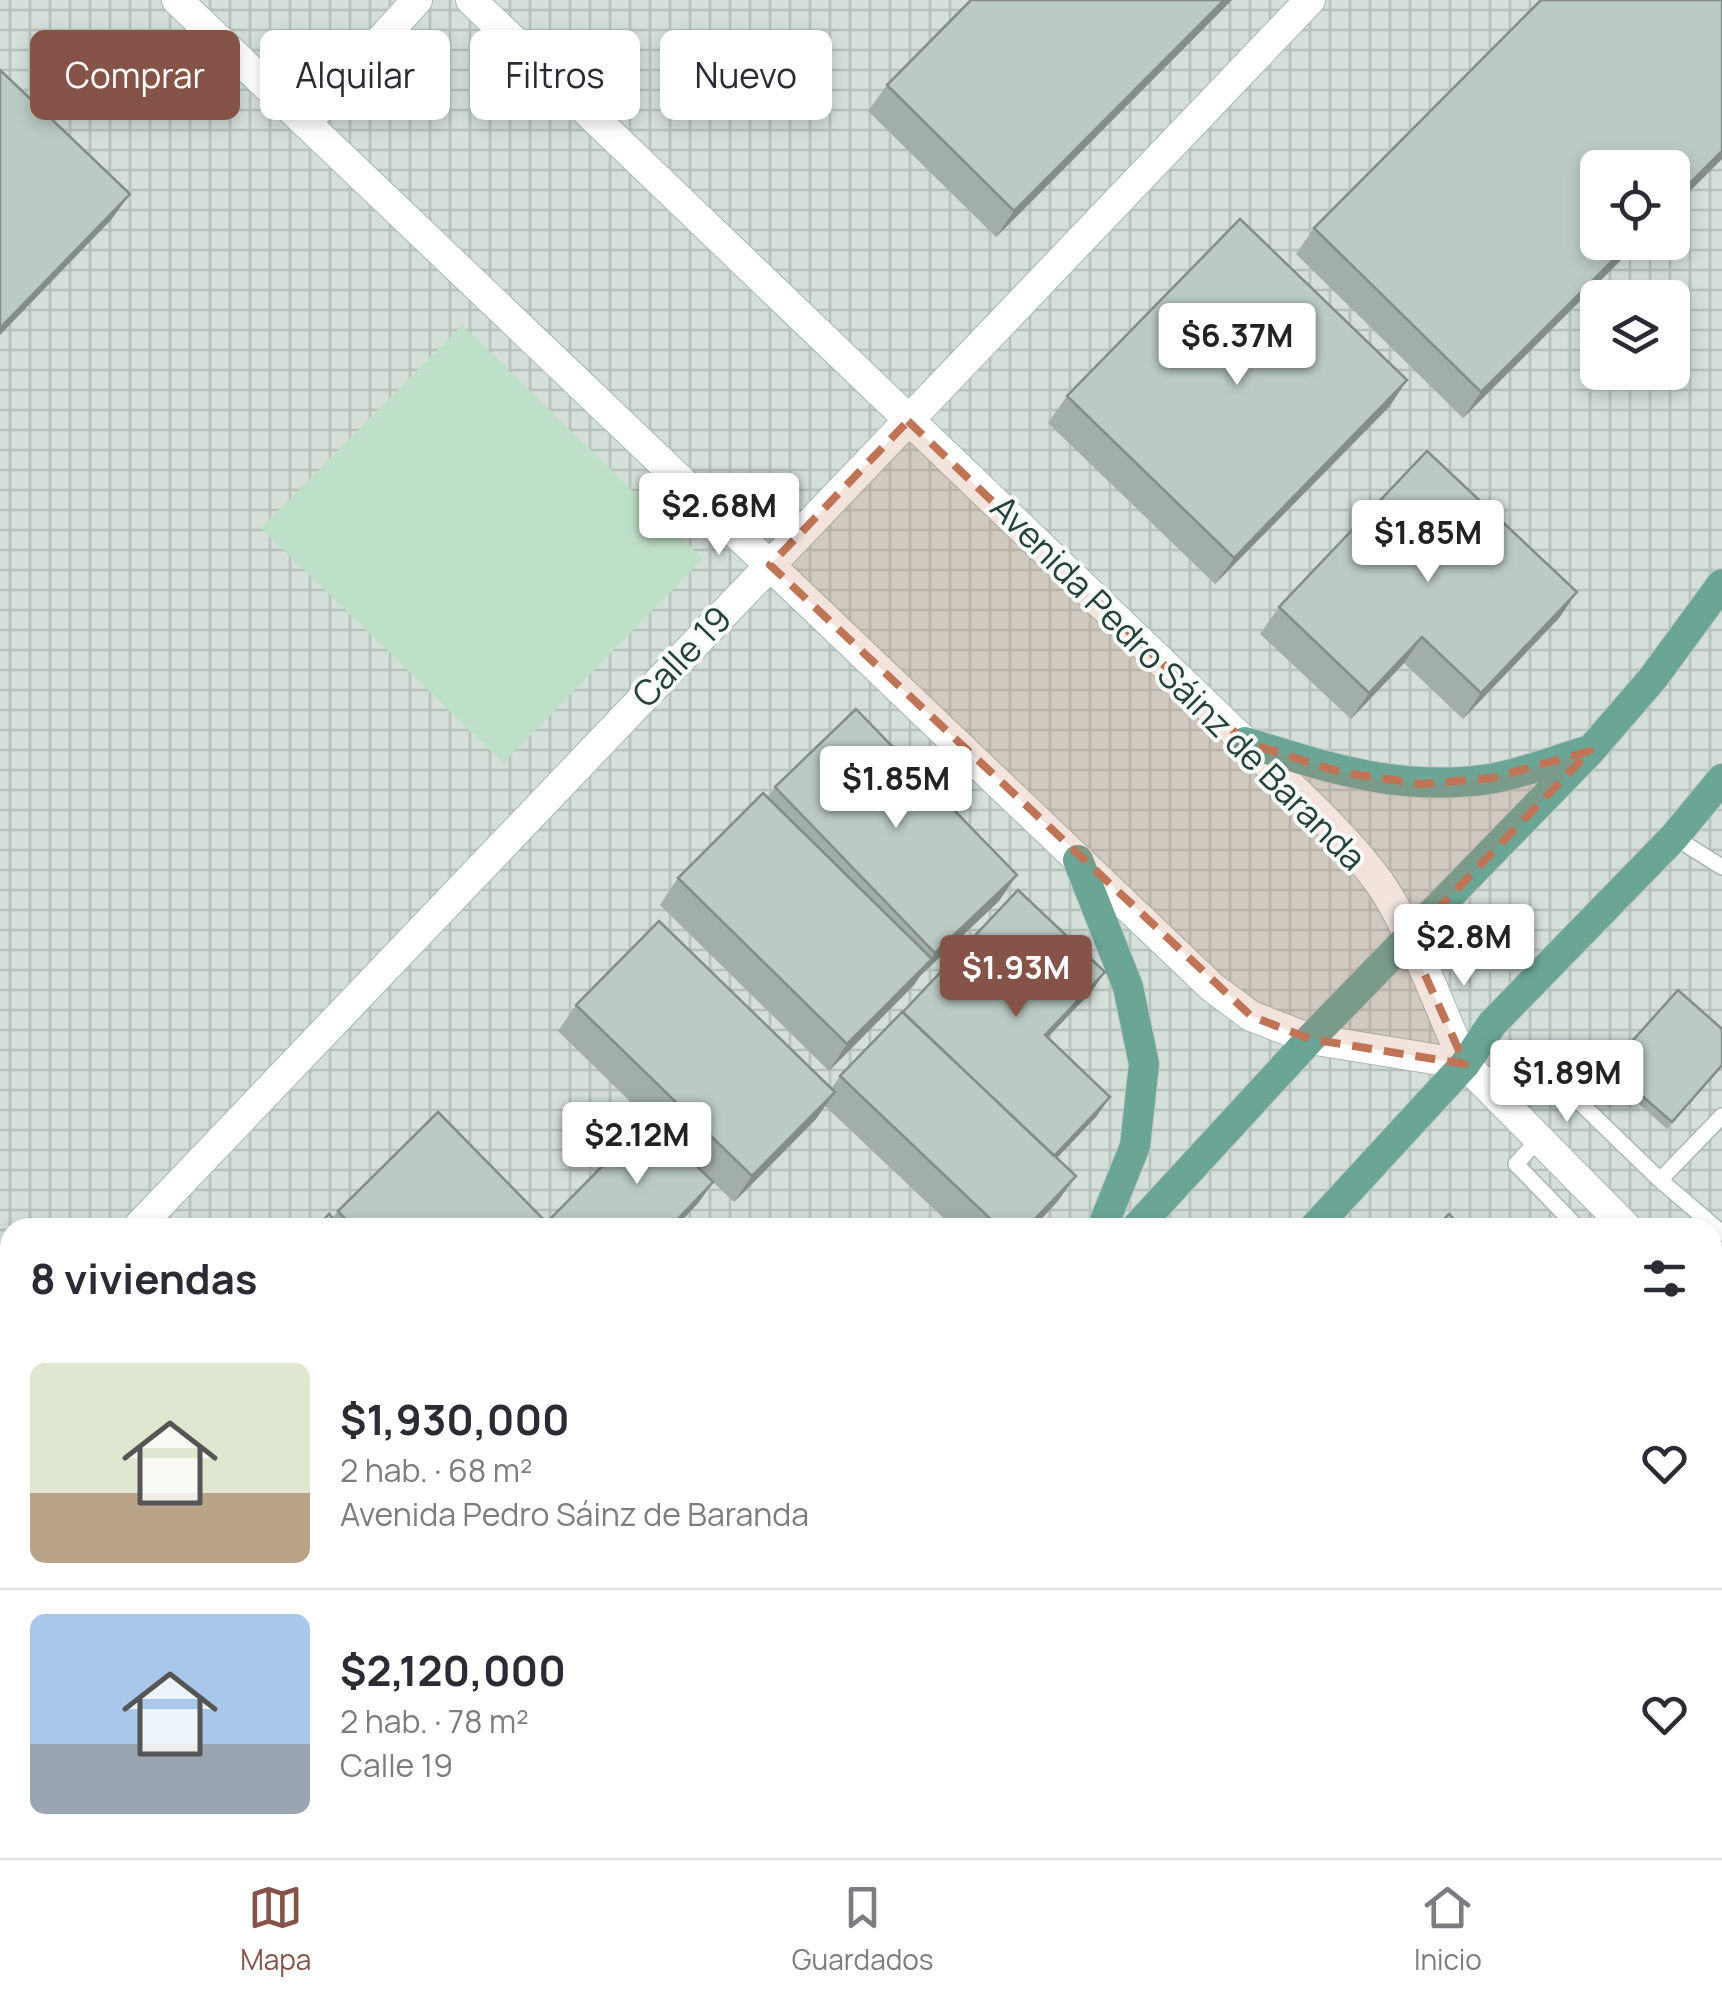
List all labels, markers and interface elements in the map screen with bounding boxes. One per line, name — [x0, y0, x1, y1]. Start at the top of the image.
chip: Comprar — [30, 30, 240, 120]
chip: Alquilar — [260, 30, 450, 120]
chip: Filtros — [470, 30, 640, 120]
chip: Nuevo — [660, 30, 832, 120]
map controls — [1580, 150, 1690, 390]
button: locate — [1580, 150, 1690, 260]
button: layers — [1580, 280, 1690, 390]
pin: $6.37M — [1156, 303, 1318, 388]
text: $6.37M — [1181, 313, 1293, 357]
pin: $2.68M — [638, 473, 800, 558]
text: $2.68M — [661, 483, 777, 527]
street label: Avenida Pedro Sáinz de Baranda — [980, 484, 1377, 881]
pin: $1.85M — [1347, 500, 1509, 585]
text: $1.85M — [1374, 510, 1482, 554]
street label: Calle 19 — [621, 595, 741, 717]
pin: $1.85M — [815, 746, 977, 831]
text: $1.85M — [842, 756, 950, 800]
pin: $2.8M — [1394, 904, 1534, 989]
text: $2.8M — [1416, 914, 1512, 958]
pin: $1.93M — [935, 935, 1097, 1020]
text: $1.93M — [962, 945, 1070, 989]
pin: $1.89M — [1486, 1040, 1648, 1125]
text: $1.89M — [1512, 1050, 1622, 1094]
pin: $2.12M — [556, 1102, 718, 1187]
text: $2.12M — [584, 1112, 690, 1156]
text: 8 viviendas — [30, 1249, 258, 1307]
icon: filters — [1637, 1251, 1692, 1306]
text: $1,930,000 — [340, 1390, 570, 1448]
icon: home — [110, 1403, 230, 1523]
icon: heart — [1637, 1436, 1692, 1491]
text: 2 hab. · 68 m² — [340, 1448, 533, 1492]
text: Avenida Pedro Sáinz de Baranda — [340, 1492, 809, 1536]
text: $2,120,000 — [340, 1641, 566, 1699]
icon: home — [110, 1654, 230, 1774]
icon: heart — [1637, 1687, 1692, 1742]
text: 2 hab. · 78 m² — [340, 1699, 529, 1743]
text: Calle 19 — [340, 1743, 453, 1787]
tab: Mapa — [240, 1880, 311, 1978]
tab: Guardados — [792, 1880, 933, 1978]
tab: Inicio — [1414, 1880, 1482, 1978]

